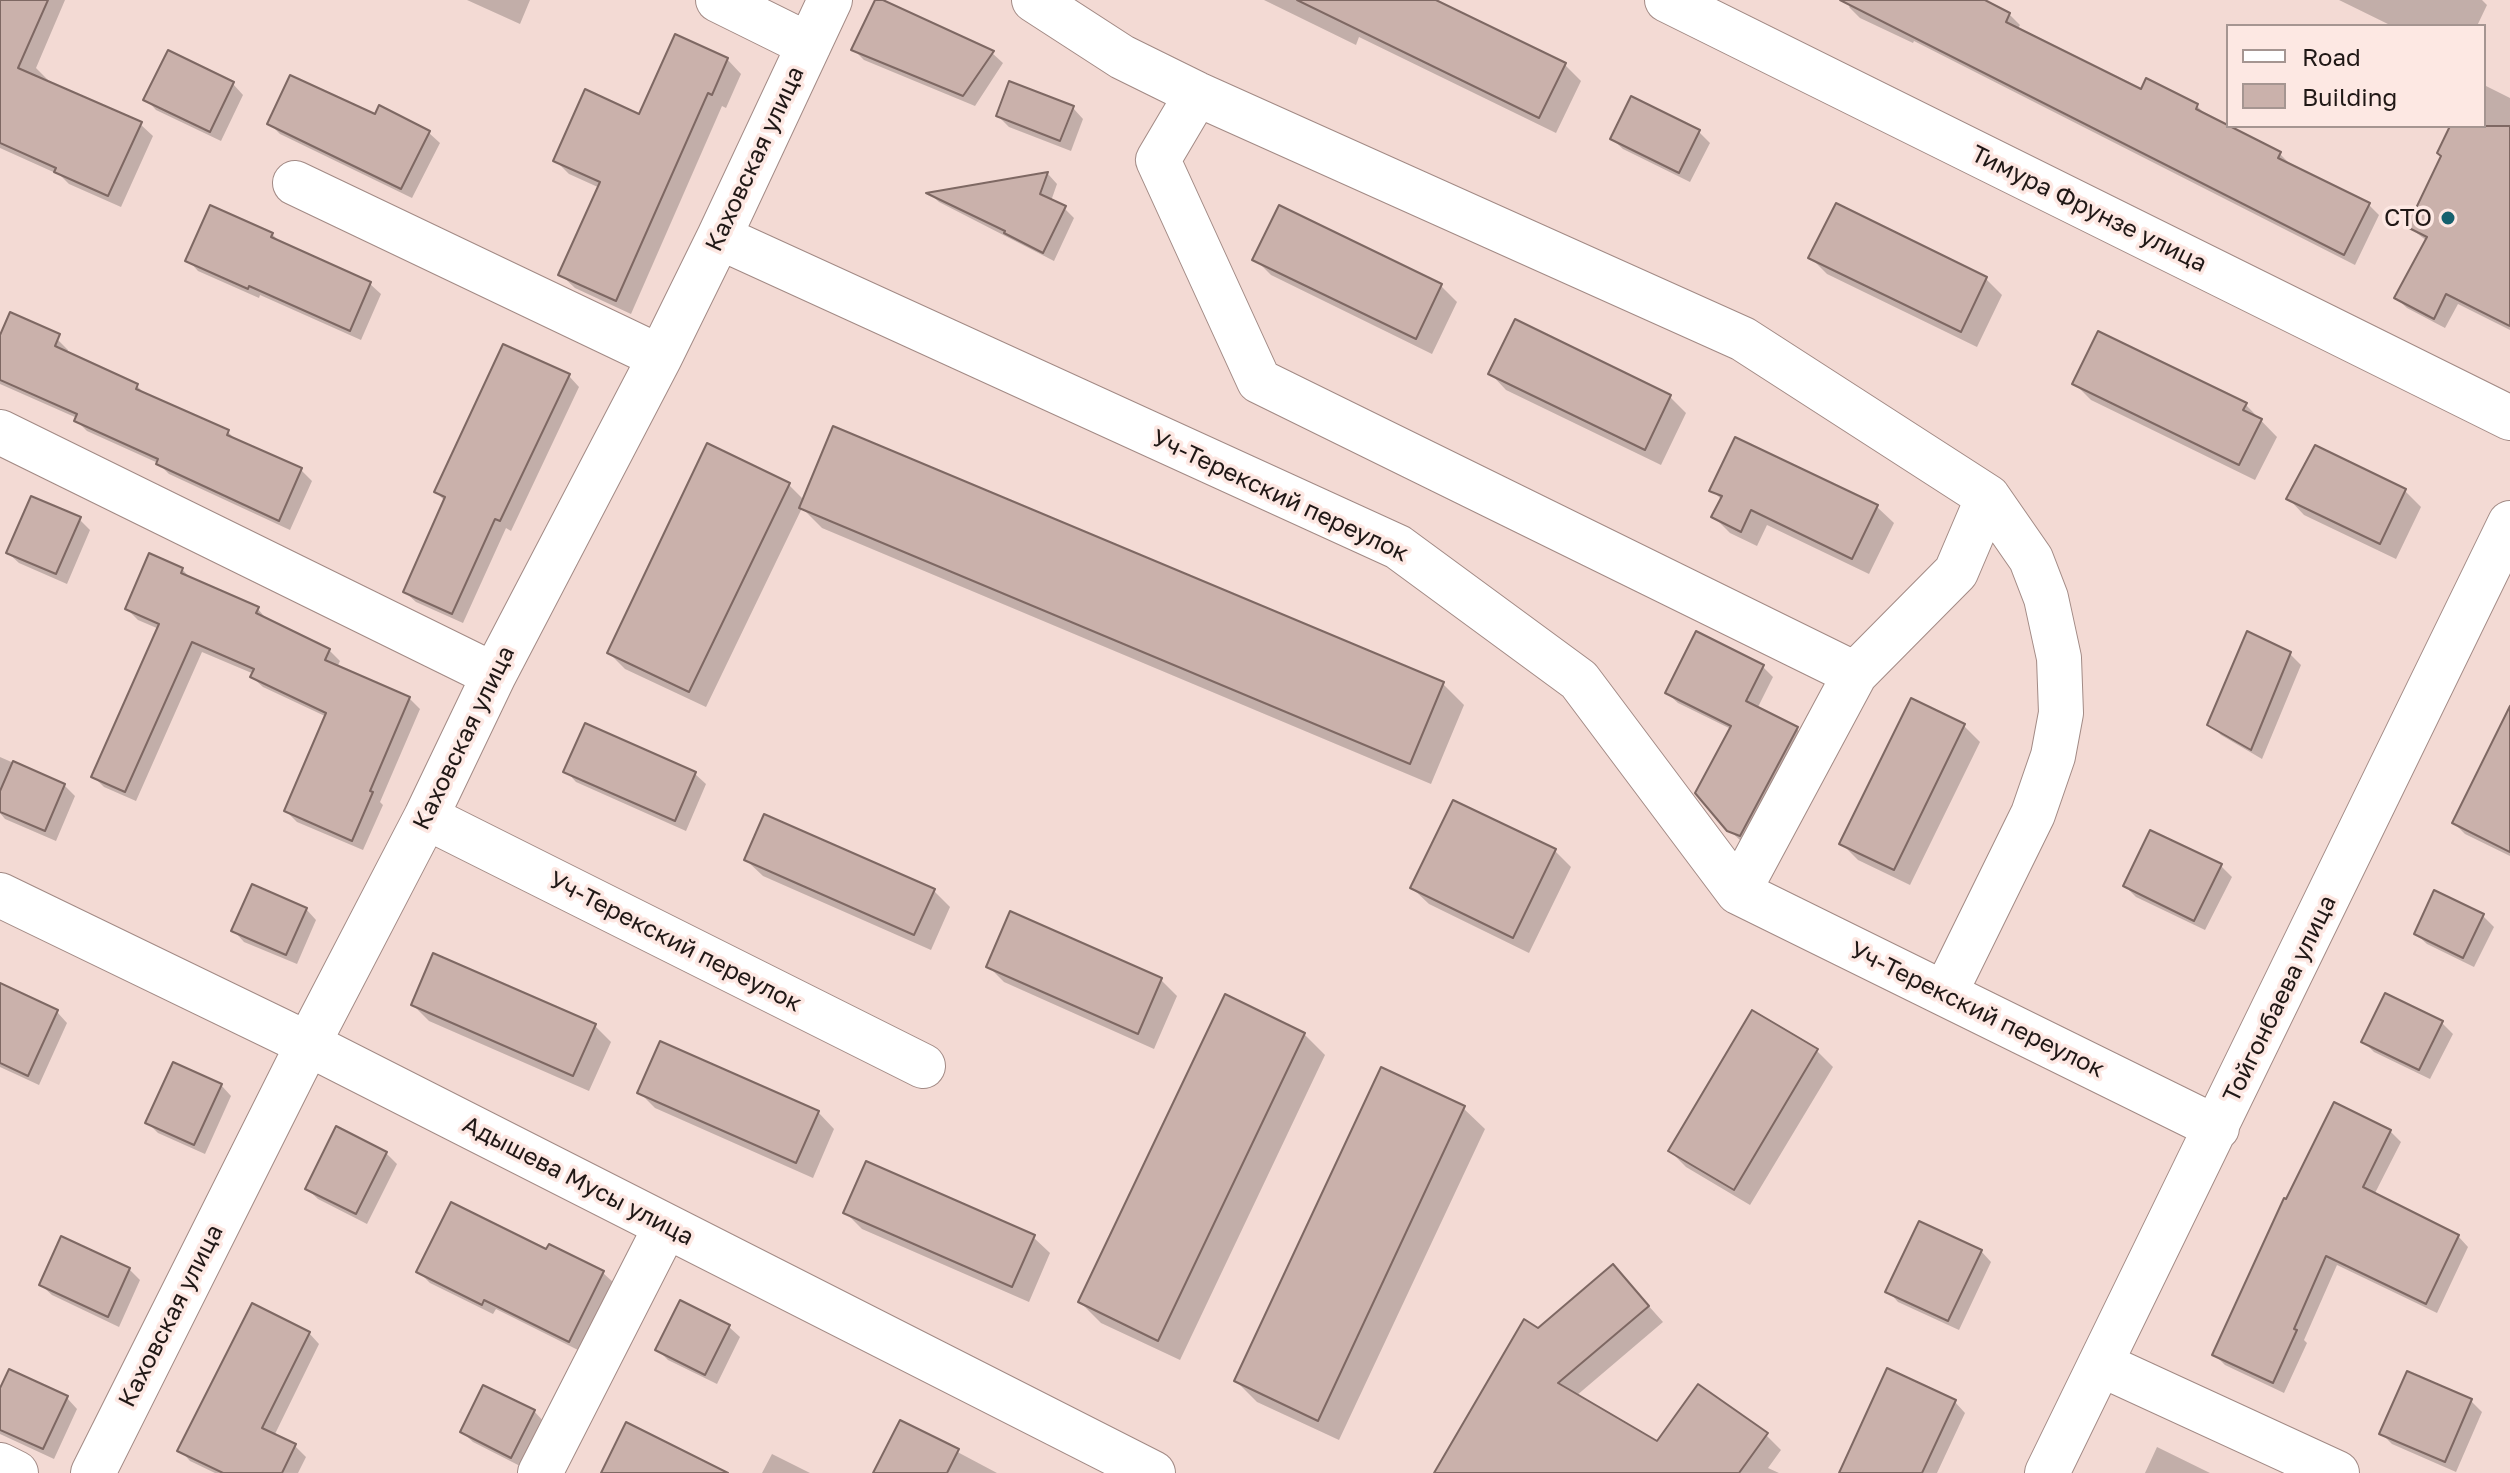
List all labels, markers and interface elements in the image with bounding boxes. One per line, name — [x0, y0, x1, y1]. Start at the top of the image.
legend — [2226, 24, 2486, 128]
text: Road — [2302, 42, 2361, 71]
street label: Каховская улица — [699, 62, 811, 256]
text: Building — [2302, 82, 2397, 111]
street label: Тимура Фрунзе улица — [1967, 139, 2211, 279]
place label: СТО — [2384, 204, 2432, 232]
marker: СТО — [2439, 209, 2457, 227]
street label: Уч-Терекский переулок — [1147, 424, 1413, 568]
street label: Каховская улица — [407, 641, 521, 835]
street label: Уч-Терекский переулок — [544, 866, 806, 1018]
street label: Тойгонбаева улица — [2217, 891, 2343, 1107]
street label: Уч-Терекский переулок — [1845, 936, 2109, 1084]
street label: Адышева Мусы улица — [458, 1110, 698, 1252]
street label: Каховская улица — [113, 1220, 229, 1412]

